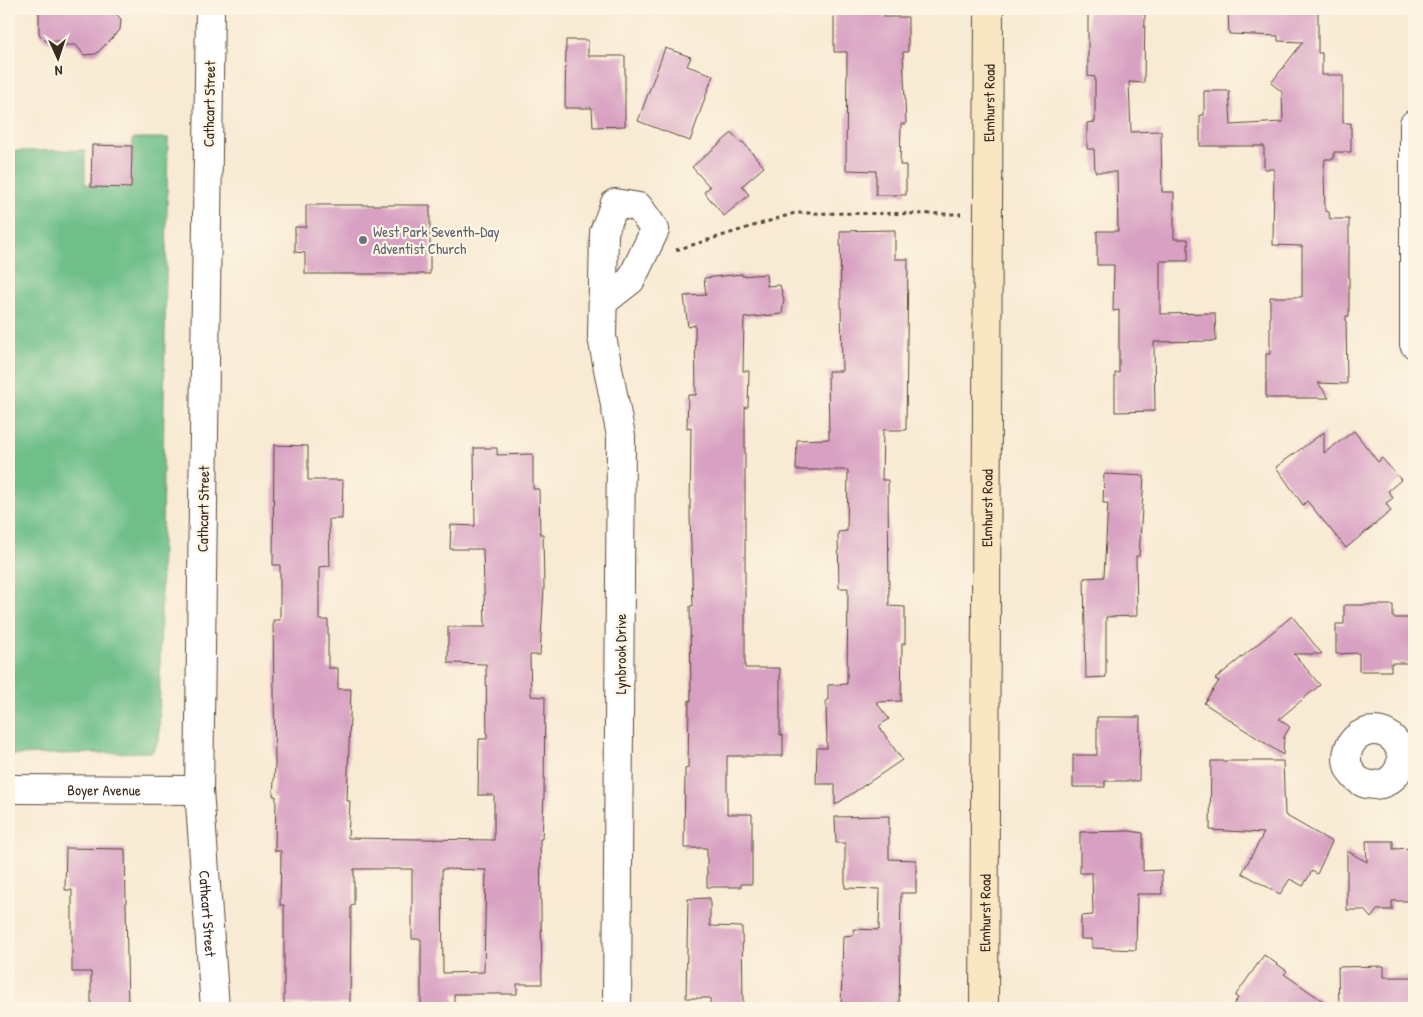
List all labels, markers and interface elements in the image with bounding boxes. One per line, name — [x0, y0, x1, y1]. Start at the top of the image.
north arrow — [32, 32, 82, 82]
street label: Cathcart Street — [198, 60, 220, 147]
text: N — [54, 62, 63, 81]
street label: Elmhurst Road — [978, 64, 999, 142]
place label: West Park Seventh-Day Adventist Church — [373, 221, 500, 259]
marker: West Park Seventh-Day Adventist Church — [357, 234, 369, 246]
street label: Cathcart Street — [192, 465, 214, 552]
street label: Elmhurst Road — [976, 469, 997, 547]
street label: Lynbrook Drive — [610, 614, 631, 694]
street label: Boyer Avenue — [67, 779, 141, 800]
street label: Cathcart Street — [194, 870, 222, 958]
street label: Elmhurst Road — [974, 874, 995, 952]

